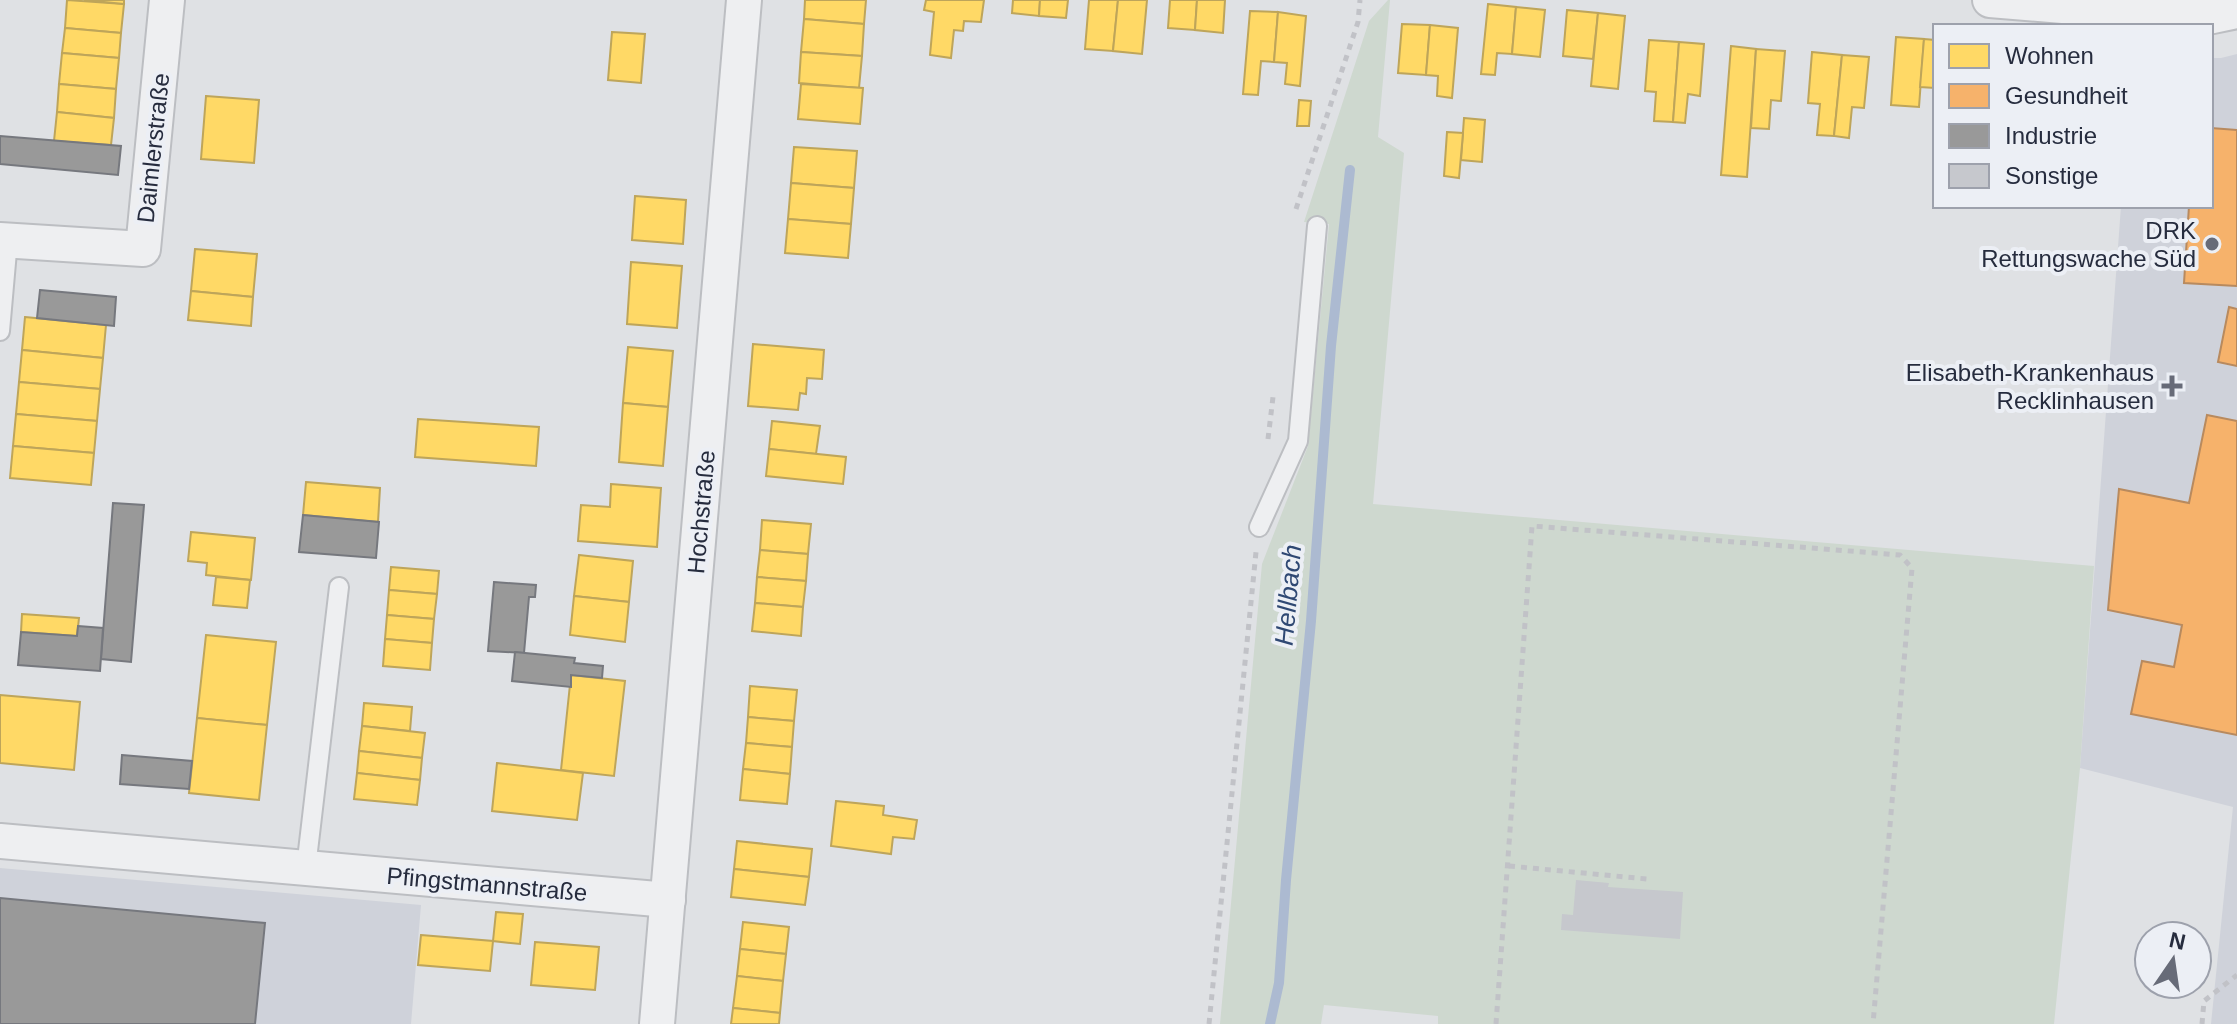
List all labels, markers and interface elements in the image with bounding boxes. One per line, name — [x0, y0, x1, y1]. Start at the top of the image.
legend — [1933, 24, 2213, 208]
text: Wohnen — [2005, 42, 2094, 69]
street label: Daimlerstraße — [132, 72, 174, 224]
text: Gesundheit — [2005, 82, 2128, 109]
text: Industrie — [2005, 122, 2097, 149]
text: Sonstige — [2005, 162, 2098, 189]
place label: DRK Rettungswache Süd — [1981, 217, 2196, 272]
marker: DRK Rettungswache Süd — [2203, 235, 2221, 253]
place label: Elisabeth-Krankenhaus Recklinhausen — [1906, 359, 2154, 414]
marker: Elisabeth-Krankenhaus Recklinhausen — [2161, 375, 2183, 397]
street label: Hochstraße — [682, 449, 720, 575]
water label: Hellbach — [1269, 543, 1307, 647]
street label: Pfingstmannstraße — [385, 862, 589, 906]
north arrow — [2133, 920, 2213, 1000]
text: N — [2167, 927, 2188, 955]

